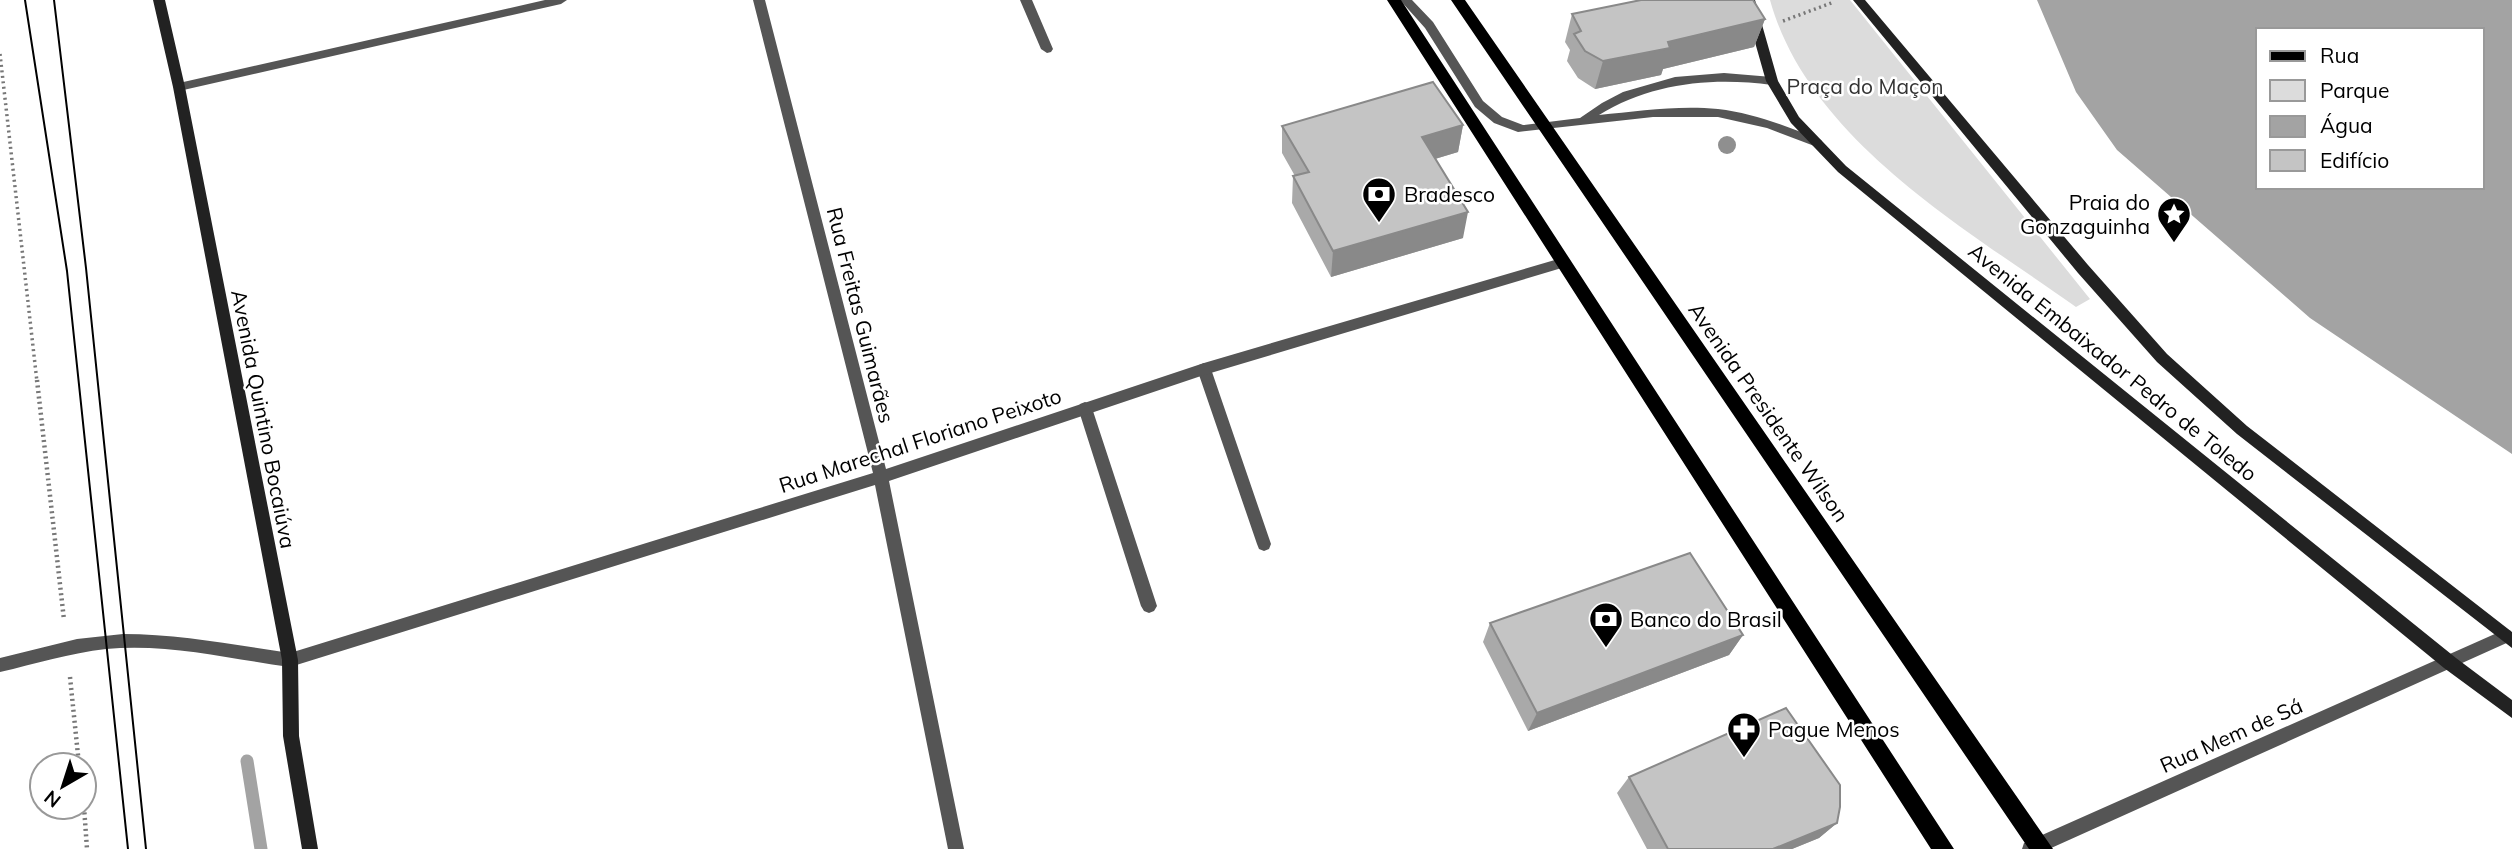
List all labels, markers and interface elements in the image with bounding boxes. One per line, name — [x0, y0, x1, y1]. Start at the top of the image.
legend — [2256, 28, 2484, 189]
text: Rua — [2320, 42, 2359, 68]
park label: Praça do Maçon — [1786, 73, 1944, 99]
text: Parque — [2320, 77, 2389, 103]
text: Água — [2320, 112, 2373, 138]
text: Edifício — [2320, 147, 2389, 173]
bank icon: Bradesco — [1360, 175, 1398, 224]
place label: Bradesco — [1404, 181, 1495, 207]
place label: Praia do Gonzaguinha — [2020, 189, 2150, 239]
place icon: Praia do Gonzaguinha — [2155, 195, 2193, 244]
street label: Rua Freitas Guimarães — [822, 204, 900, 426]
street label: Avenida Embaixador Pedro de Toledo — [1964, 238, 2262, 486]
street label: Avenida Quintino Bocaiúva — [226, 287, 302, 551]
street label: Avenida Presidente Wilson — [1683, 297, 1855, 527]
street label: Rua Marechal Floriano Peixoto — [775, 382, 1065, 498]
bank icon: Banco do Brasil — [1587, 600, 1625, 649]
place label: Banco do Brasil — [1630, 606, 1782, 632]
street label: Rua Mem de Sá — [2156, 692, 2306, 778]
pharmacy icon: Pague Menos — [1725, 710, 1763, 759]
place label: Pague Menos — [1768, 716, 1900, 742]
north arrow — [28, 751, 98, 821]
text: N — [39, 785, 65, 813]

